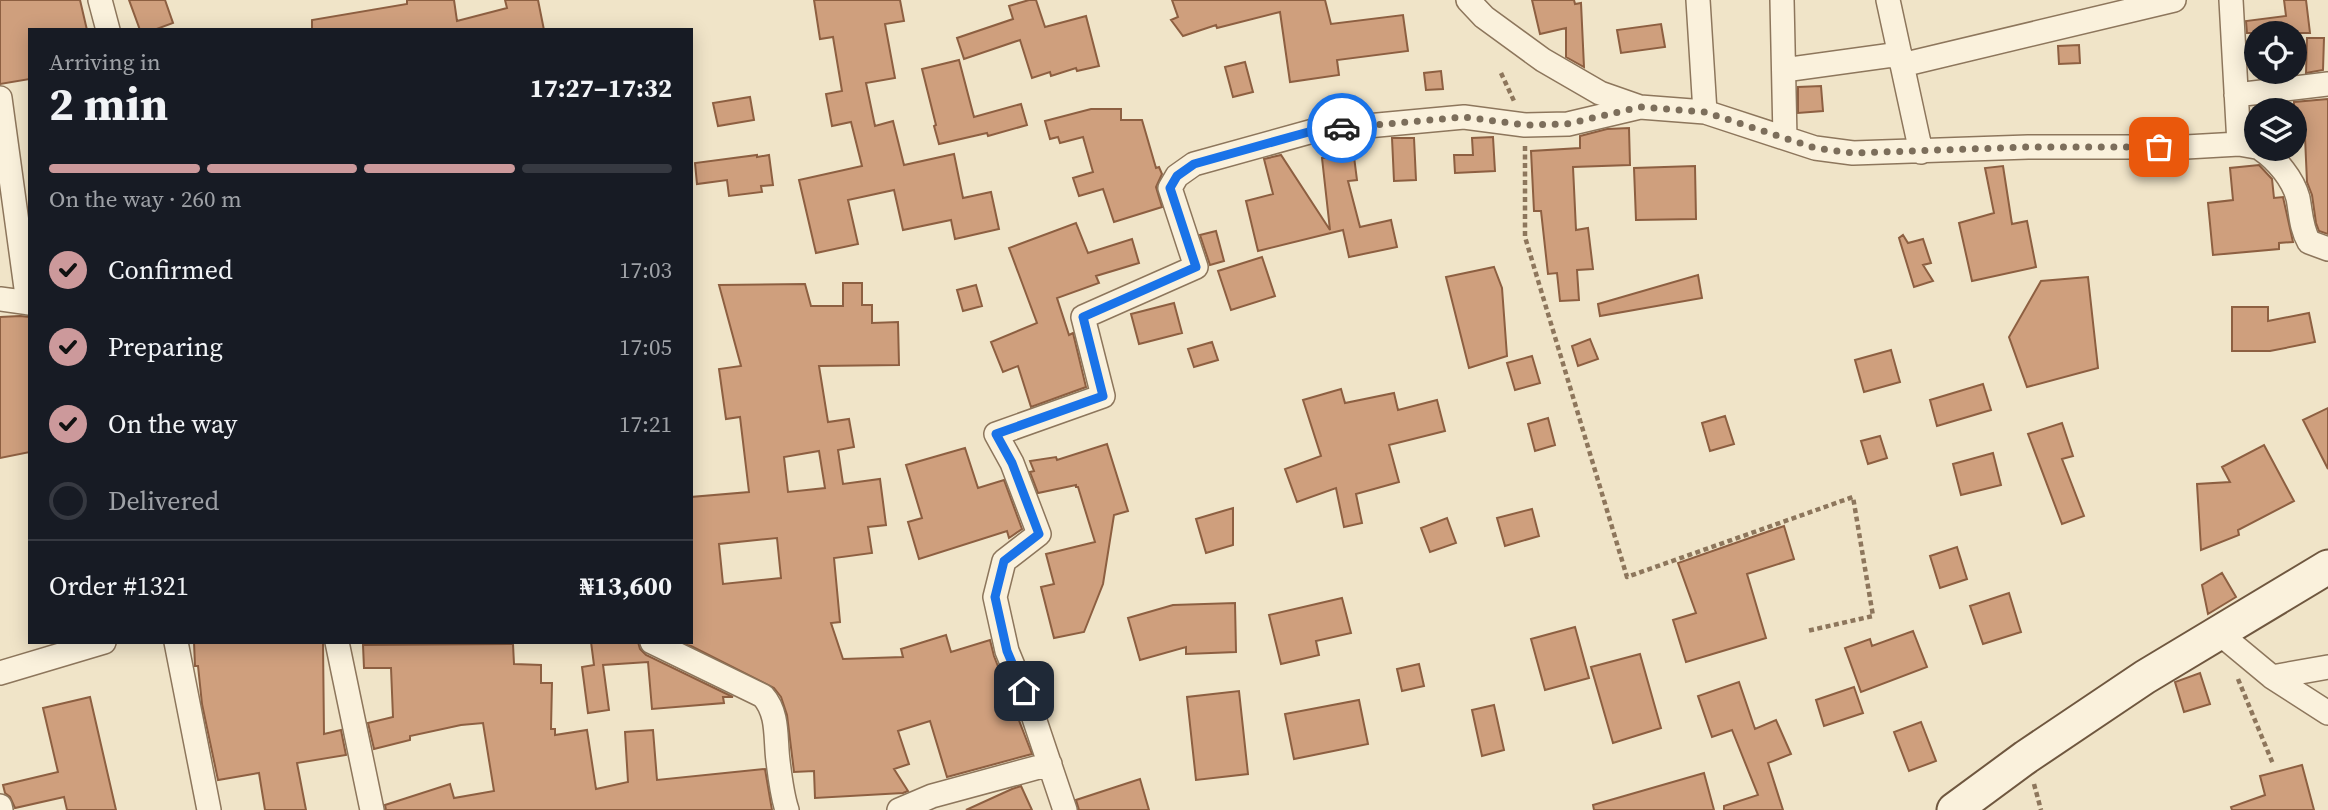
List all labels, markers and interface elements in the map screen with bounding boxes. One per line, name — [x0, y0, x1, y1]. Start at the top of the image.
map controls — [2244, 21, 2307, 161]
button: locate — [2244, 21, 2307, 84]
text: Arriving in — [49, 46, 161, 78]
text: 17:27–17:32 — [530, 70, 672, 106]
text: 2 min — [49, 72, 168, 135]
courier — [1307, 93, 1377, 163]
button: layers — [2244, 98, 2307, 161]
icon: car — [1323, 109, 1361, 147]
pin — [2129, 117, 2189, 177]
icon: bag — [2140, 128, 2178, 166]
text: On the way · 260 m — [49, 183, 242, 215]
icon: check — [49, 251, 87, 289]
text: Confirmed — [108, 252, 233, 288]
text: 17:03 — [619, 254, 672, 286]
icon: check — [49, 328, 87, 366]
text: Preparing — [108, 329, 223, 365]
text: 17:05 — [619, 331, 672, 363]
icon: check — [49, 405, 87, 443]
text: On the way — [108, 406, 237, 442]
text: 17:21 — [619, 408, 672, 440]
text: Delivered — [108, 483, 219, 519]
text: Order #1321 — [49, 568, 189, 604]
text: ₦13,600 — [580, 568, 672, 604]
pin — [994, 661, 1054, 721]
icon: home — [1005, 672, 1043, 710]

